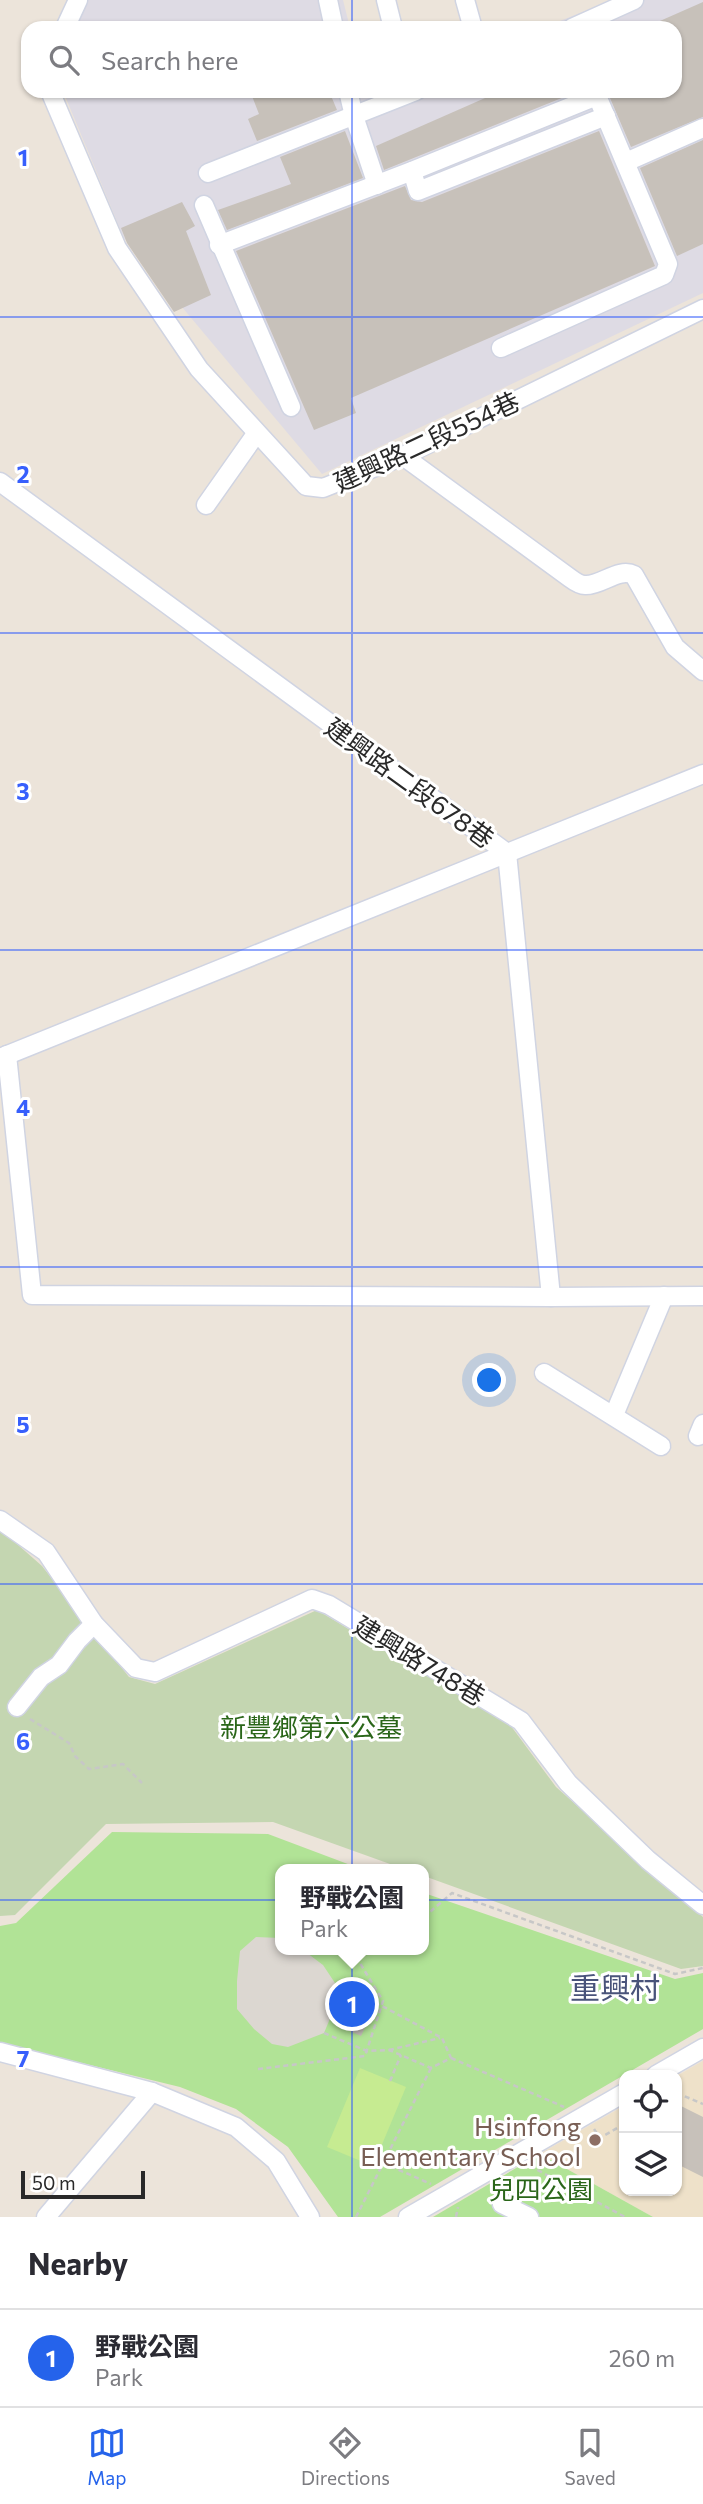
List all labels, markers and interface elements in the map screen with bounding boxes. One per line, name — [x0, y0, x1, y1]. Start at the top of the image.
search box — [21, 21, 682, 98]
icon: search — [45, 41, 83, 79]
text: Search here — [101, 44, 239, 75]
text: 1 — [18, 143, 28, 171]
street label: 建興路二段554巷 — [328, 384, 524, 498]
text: 2 — [16, 460, 30, 488]
street label: 建興路二段678巷 — [320, 710, 500, 854]
text: 3 — [16, 777, 30, 805]
text: 4 — [16, 1093, 30, 1121]
your location — [472, 1363, 506, 1397]
text: 5 — [16, 1410, 30, 1438]
street label: 建興路748巷 — [349, 1609, 491, 1711]
park label: 新豐鄉第六公墓 — [220, 1711, 402, 1742]
text: 6 — [16, 1727, 30, 1755]
popup — [275, 1864, 429, 1955]
text: 野戰公園 — [300, 1881, 404, 1912]
text: Park — [300, 1914, 348, 1942]
district label: 重興村 — [570, 1968, 660, 2005]
pin: 1 — [329, 1978, 375, 2030]
text: 7 — [17, 2044, 29, 2072]
map controls — [619, 2070, 682, 2196]
button: locate — [619, 2070, 682, 2133]
place label: Hsinfong Elementary School — [360, 2110, 581, 2171]
marker: Hsinfong Elementary School — [587, 2132, 603, 2148]
button: layers — [619, 2133, 682, 2196]
scale bar — [21, 2168, 145, 2200]
text: 50 m — [32, 2171, 76, 2194]
park label: 兒四公園 — [489, 2173, 593, 2204]
text: Nearby — [28, 2244, 128, 2281]
text: 野戰公園 — [95, 2330, 199, 2361]
text: 1 — [46, 2344, 56, 2372]
text: 260 m — [609, 2344, 675, 2372]
text: Park — [95, 2363, 143, 2391]
tab: Map — [87, 2424, 126, 2489]
tab: Directions — [301, 2424, 390, 2489]
tab: Saved — [564, 2424, 616, 2489]

